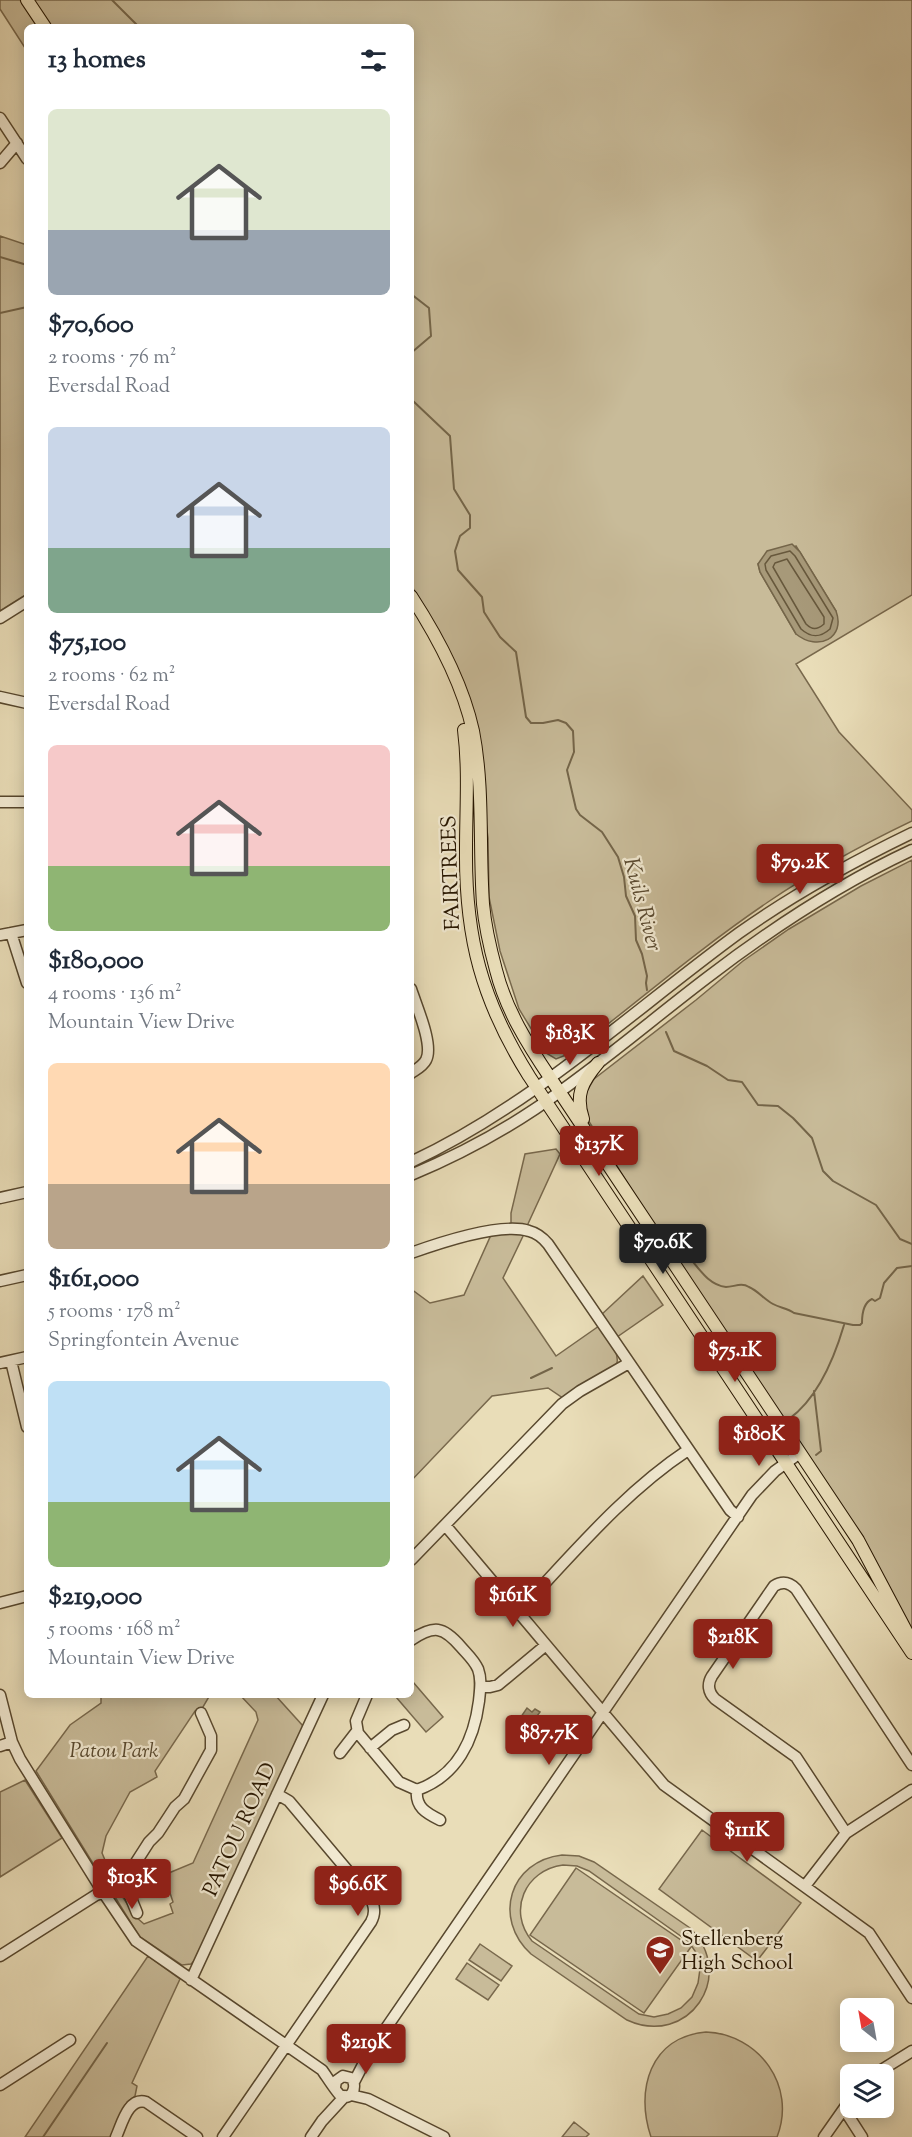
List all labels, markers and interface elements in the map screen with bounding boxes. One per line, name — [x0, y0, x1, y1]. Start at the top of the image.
text: 13 homes — [48, 42, 146, 79]
icon: filters — [357, 44, 390, 77]
icon: home — [165, 148, 273, 256]
text: $70,600 — [48, 307, 134, 344]
text: 2 rooms · 76 m² — [48, 344, 176, 373]
text: Eversdal Road — [48, 373, 170, 402]
icon: home — [165, 466, 273, 574]
text: $75,100 — [48, 625, 126, 662]
text: 2 rooms · 62 m² — [48, 662, 176, 691]
text: Eversdal Road — [48, 691, 170, 720]
icon: home — [165, 784, 273, 892]
street label: FAIRTREES — [435, 815, 469, 931]
pin: $79.2K — [751, 844, 849, 895]
text: $79.2K — [771, 849, 829, 878]
water label: Kuils River — [613, 854, 669, 955]
text: $180,000 — [48, 943, 144, 980]
text: 4 rooms · 136 m² — [48, 980, 182, 1009]
text: Mountain View Drive — [48, 1009, 235, 1038]
pin: $183K — [528, 1015, 612, 1066]
text: $183K — [545, 1020, 595, 1049]
icon: home — [165, 1102, 273, 1210]
pin: $137K — [557, 1126, 641, 1177]
text: $137K — [574, 1131, 624, 1160]
pin: $70.6K — [614, 1224, 712, 1275]
text: $70.6K — [633, 1229, 693, 1258]
text: $161,000 — [48, 1261, 139, 1298]
text: 5 rooms · 178 m² — [48, 1298, 181, 1327]
text: Springfontein Avenue — [48, 1327, 239, 1356]
pin: $75.1K — [686, 1332, 784, 1383]
text: $75.1K — [708, 1337, 762, 1366]
pin: $180K — [717, 1416, 801, 1467]
icon: home — [165, 1420, 273, 1528]
text: $180K — [733, 1421, 785, 1450]
pin: $161K — [471, 1577, 555, 1628]
text: $219,000 — [48, 1579, 142, 1616]
text: $161K — [489, 1582, 537, 1611]
text: 5 rooms · 168 m² — [48, 1616, 181, 1645]
pin: $218K — [691, 1619, 775, 1670]
text: $218K — [707, 1624, 759, 1653]
text: Mountain View Drive — [48, 1645, 235, 1674]
pin: $87.7K — [500, 1715, 598, 1766]
text: $87.7K — [519, 1720, 579, 1749]
park label: Patou Park — [69, 1737, 159, 1767]
street label: PATOU ROAD — [197, 1758, 285, 1902]
pin: $111K — [705, 1812, 789, 1863]
text: $111K — [724, 1817, 770, 1846]
pin: $103K — [90, 1859, 174, 1910]
text: $103K — [107, 1864, 157, 1893]
pin: $96.6K — [309, 1866, 407, 1917]
text: $96.6K — [329, 1871, 388, 1900]
place label: Stellenberg High School — [681, 1925, 793, 1979]
school or university icon: Stellenberg High School — [644, 1934, 676, 1976]
north arrow — [840, 1998, 894, 2052]
map controls — [840, 1998, 894, 2118]
pin: $219K — [324, 2024, 408, 2075]
text: $219K — [341, 2029, 391, 2058]
button: layers — [840, 2064, 894, 2118]

